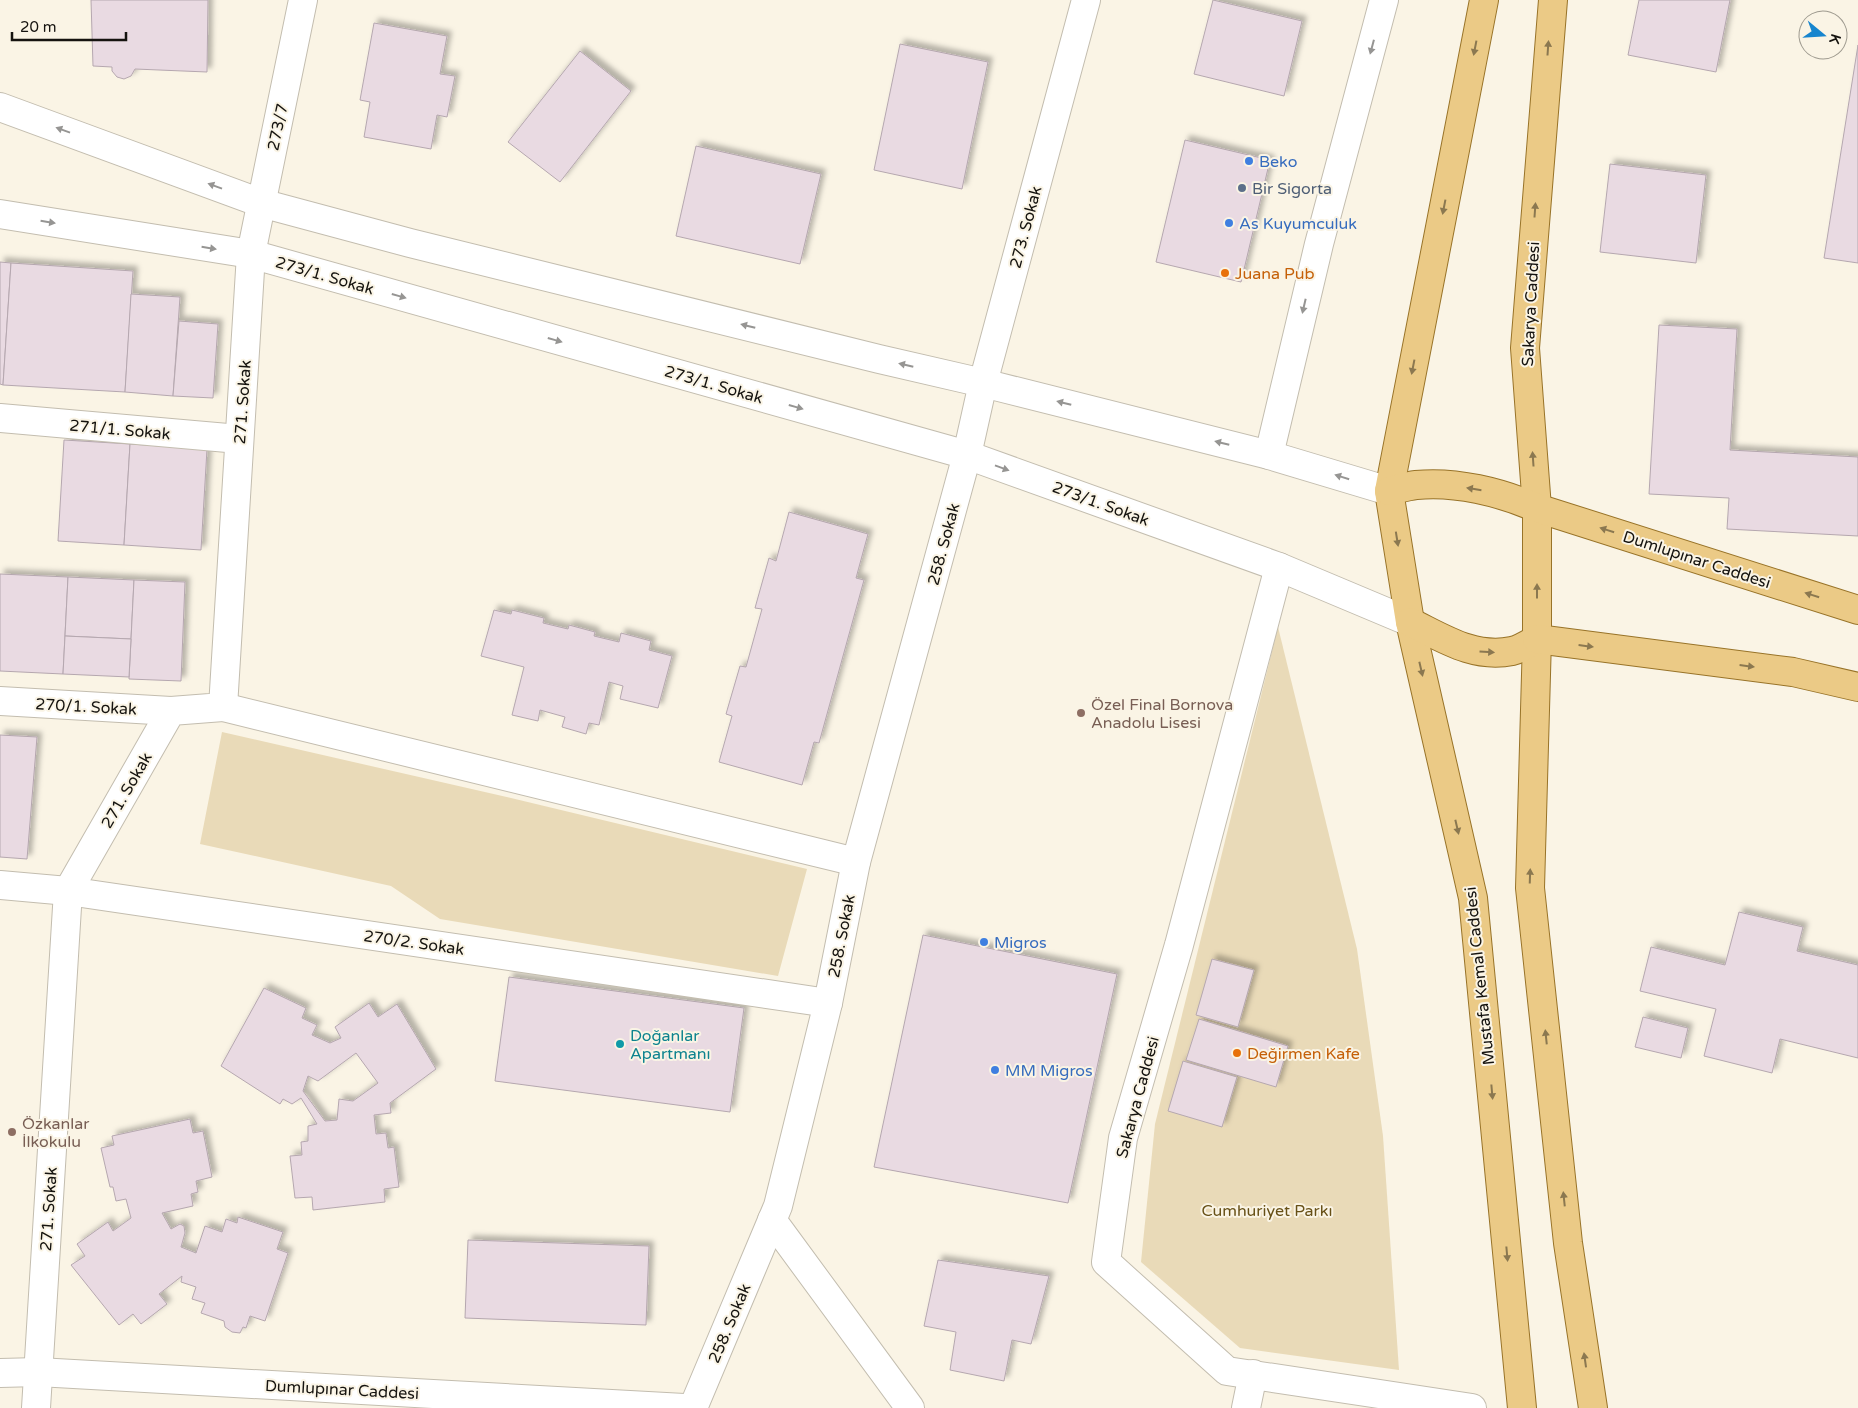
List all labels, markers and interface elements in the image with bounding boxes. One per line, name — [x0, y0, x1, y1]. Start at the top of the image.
scale bar — [12, 10, 126, 42]
north arrow — [1798, 10, 1848, 60]
text: 20 m — [20, 18, 57, 36]
text: K — [1825, 32, 1844, 47]
one-way arrow — [1367, 40, 1375, 55]
one-way arrow — [1470, 40, 1478, 56]
one-way arrow — [1544, 40, 1552, 56]
street label: 273/7 — [263, 102, 293, 152]
one-way arrow — [55, 126, 70, 133]
place label: Beko — [1259, 152, 1297, 172]
marker: Beko — [1243, 155, 1255, 167]
place label: Bir Sigorta — [1252, 179, 1332, 199]
one-way arrow — [207, 182, 222, 190]
marker: Bir Sigorta — [1236, 182, 1248, 194]
street label: 273. Sokak — [1005, 184, 1047, 271]
one-way arrow — [1439, 200, 1447, 216]
one-way arrow — [1532, 202, 1540, 218]
place label: As Kuyumculuk — [1239, 214, 1357, 234]
marker: As Kuyumculuk — [1223, 217, 1235, 229]
one-way arrow — [41, 218, 57, 226]
street label: Sakarya Caddesi — [1518, 241, 1544, 367]
one-way arrow — [201, 244, 217, 252]
street label: 273/1. Sokak — [273, 252, 377, 300]
place label: Juana Pub — [1235, 264, 1315, 284]
marker: Juana Pub — [1219, 267, 1231, 279]
one-way arrow — [391, 292, 406, 300]
one-way arrow — [1300, 298, 1308, 313]
one-way arrow — [741, 322, 756, 330]
one-way arrow — [548, 336, 563, 344]
street label: 271. Sokak — [230, 359, 256, 445]
one-way arrow — [1409, 359, 1417, 375]
street label: 273/1. Sokak — [662, 361, 766, 409]
one-way arrow — [899, 361, 914, 369]
one-way arrow — [1057, 399, 1072, 407]
one-way arrow — [789, 404, 804, 412]
street label: 271/1. Sokak — [68, 416, 172, 444]
one-way arrow — [1214, 439, 1229, 447]
one-way arrow — [1529, 451, 1537, 467]
one-way arrow — [995, 464, 1010, 472]
one-way arrow — [1335, 472, 1350, 480]
street label: 273/1. Sokak — [1050, 477, 1152, 531]
one-way arrow — [1465, 484, 1481, 492]
street label: 258. Sokak — [923, 501, 965, 588]
one-way arrow — [1599, 526, 1614, 533]
street label: Dumlupınar Caddesi — [1620, 527, 1773, 593]
one-way arrow — [1393, 531, 1401, 547]
one-way arrow — [1533, 582, 1541, 598]
one-way arrow — [1804, 591, 1819, 598]
one-way arrow — [1578, 642, 1594, 650]
one-way arrow — [1479, 648, 1495, 656]
one-way arrow — [1417, 662, 1425, 677]
one-way arrow — [1739, 662, 1755, 670]
street label: 270/1. Sokak — [35, 694, 137, 720]
place label: Özel Final Bornova Anadolu Lisesi — [1091, 695, 1233, 733]
marker: Özel Final Bornova Anadolu Lisesi — [1075, 707, 1087, 719]
street label: 271. Sokak — [97, 749, 157, 832]
one-way arrow — [1453, 820, 1461, 835]
one-way arrow — [1526, 867, 1534, 883]
street label: Mustafa Kemal Caddesi — [1461, 886, 1499, 1066]
street label: 258. Sokak — [824, 893, 860, 979]
street label: 270/2. Sokak — [362, 926, 466, 960]
place label: Migros — [994, 933, 1047, 953]
marker: Migros — [978, 936, 990, 948]
place label: Doğanlar Apartmanı — [630, 1026, 711, 1064]
one-way arrow — [1542, 1029, 1550, 1045]
street label: Sakarya Caddesi — [1112, 1034, 1164, 1160]
marker: Doğanlar Apartmanı — [614, 1038, 626, 1050]
place label: Değirmen Kafe — [1247, 1044, 1360, 1064]
marker: Değirmen Kafe — [1231, 1047, 1243, 1059]
place label: MM Migros — [1005, 1061, 1093, 1081]
marker: MM Migros — [989, 1064, 1001, 1076]
one-way arrow — [1488, 1084, 1496, 1100]
place label: Özkanlar İlkokulu — [22, 1114, 90, 1152]
marker: Özkanlar İlkokulu — [6, 1126, 18, 1138]
street label: 271. Sokak — [36, 1166, 62, 1252]
one-way arrow — [1560, 1190, 1568, 1206]
park label: Cumhuriyet Parkı — [1202, 1201, 1332, 1221]
one-way arrow — [1503, 1246, 1511, 1262]
street label: 258. Sokak — [704, 1280, 756, 1366]
one-way arrow — [1581, 1351, 1589, 1367]
street label: Dumlupınar Caddesi — [264, 1376, 419, 1404]

